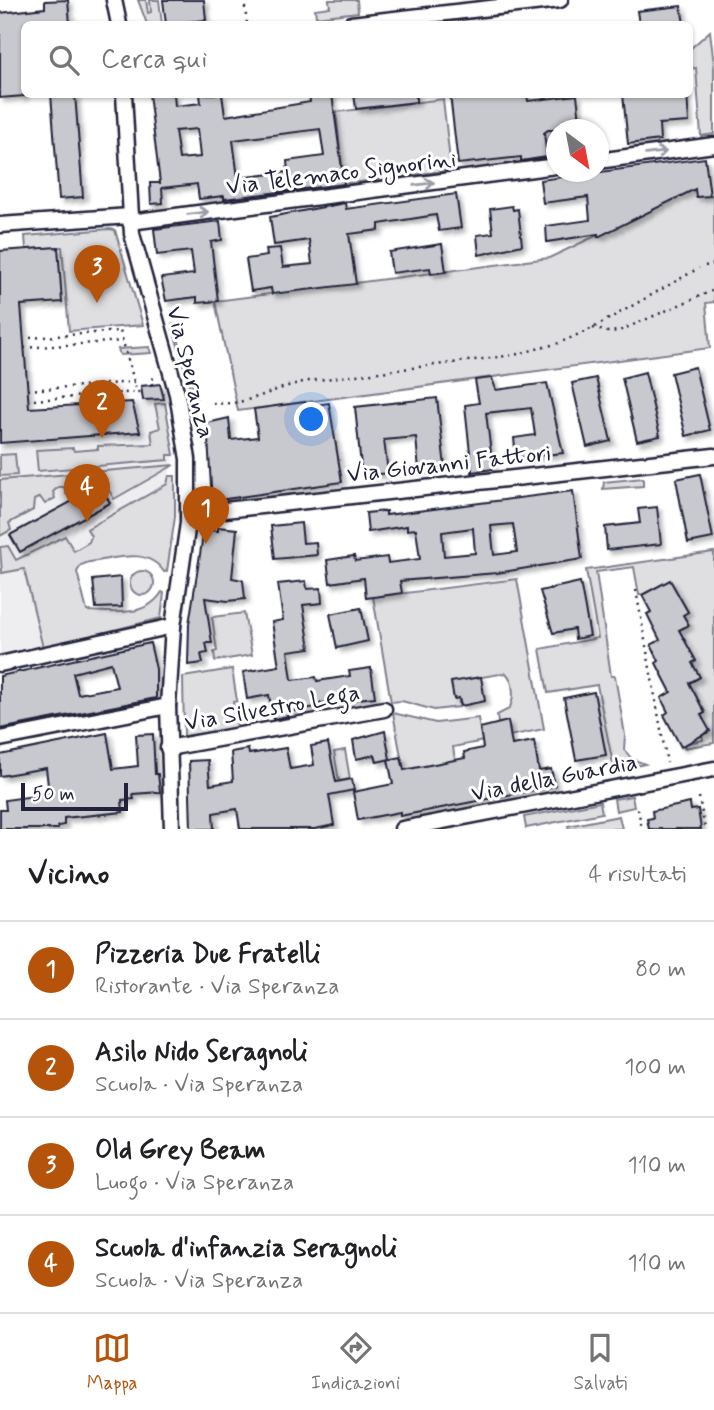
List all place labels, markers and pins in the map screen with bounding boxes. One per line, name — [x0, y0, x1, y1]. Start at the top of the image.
pin: 3 — [74, 245, 120, 303]
pin: 2 — [79, 380, 125, 438]
pin: 4 — [64, 464, 110, 522]
pin: 1 — [183, 486, 229, 544]

